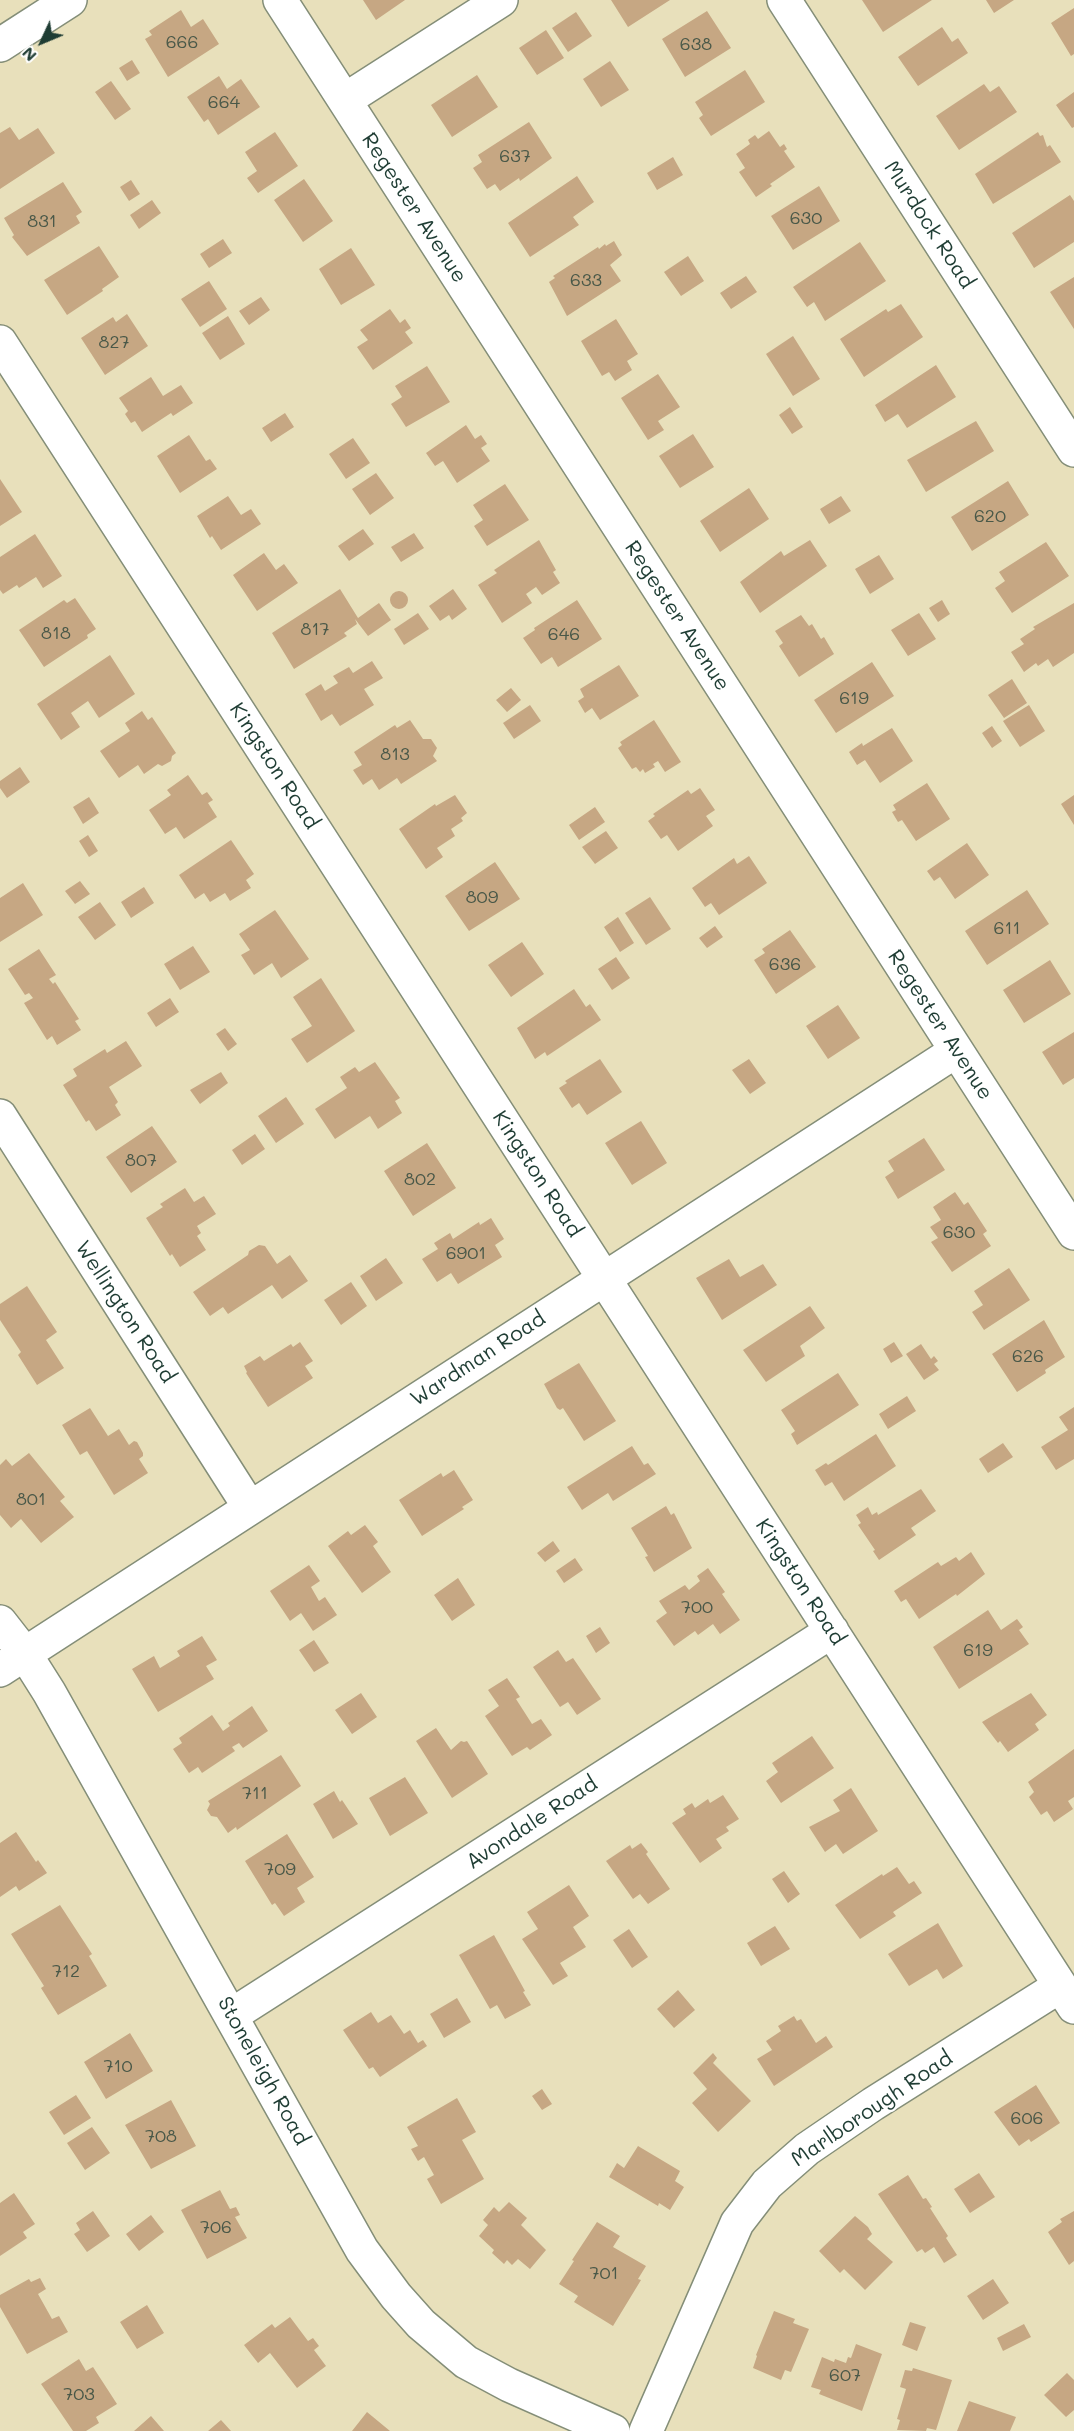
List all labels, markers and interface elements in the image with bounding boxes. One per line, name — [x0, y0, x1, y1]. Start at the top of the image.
north arrow — [12, 12, 72, 72]
house number: 666 — [166, 31, 198, 53]
house number: 638 — [680, 33, 712, 55]
text: N — [17, 43, 40, 67]
house number: 664 — [208, 91, 240, 113]
street label: Regester Avenue — [356, 128, 472, 288]
house number: 637 — [499, 145, 531, 167]
street label: Murdock Road — [878, 156, 980, 294]
house number: 630 — [790, 207, 822, 229]
house number: 831 — [27, 210, 57, 232]
house number: 633 — [570, 269, 602, 291]
house number: 827 — [99, 331, 129, 353]
house number: 620 — [974, 505, 1006, 527]
street label: Regester Avenue — [619, 536, 735, 696]
house number: 817 — [301, 618, 329, 640]
house number: 818 — [41, 622, 71, 644]
house number: 646 — [548, 623, 580, 645]
house number: 619 — [839, 687, 869, 709]
street label: Kingston Road — [224, 698, 324, 834]
house number: 813 — [380, 743, 410, 765]
house number: 809 — [466, 886, 498, 908]
house number: 611 — [994, 917, 1020, 939]
street label: Regester Avenue — [882, 945, 998, 1105]
house number: 636 — [769, 953, 801, 975]
street label: Kingston Road — [487, 1106, 587, 1242]
house number: 807 — [125, 1149, 157, 1171]
house number: 802 — [404, 1168, 436, 1190]
house number: 630 — [943, 1221, 975, 1243]
street label: Wellington Road — [70, 1236, 180, 1388]
house number: 6901 — [446, 1242, 486, 1264]
street label: Wardman Road — [406, 1306, 550, 1412]
house number: 626 — [1012, 1345, 1044, 1367]
house number: 801 — [16, 1488, 46, 1510]
street label: Kingston Road — [750, 1514, 850, 1650]
house number: 700 — [681, 1596, 713, 1618]
house number: 619 — [963, 1639, 993, 1661]
street label: Avondale Road — [462, 1771, 602, 1875]
house number: 711 — [242, 1782, 268, 1804]
house number: 709 — [264, 1858, 296, 1880]
house number: 712 — [52, 1960, 80, 1982]
street label: Stoneleigh Road — [212, 1992, 314, 2150]
street label: Marlborough Road — [787, 2046, 957, 2172]
house number: 710 — [103, 2055, 133, 2077]
house number: 606 — [1011, 2107, 1043, 2129]
house number: 708 — [145, 2125, 177, 2147]
house number: 706 — [200, 2216, 232, 2238]
house number: 701 — [589, 2262, 619, 2284]
house number: 607 — [829, 2364, 861, 2386]
house number: 703 — [63, 2383, 95, 2405]

